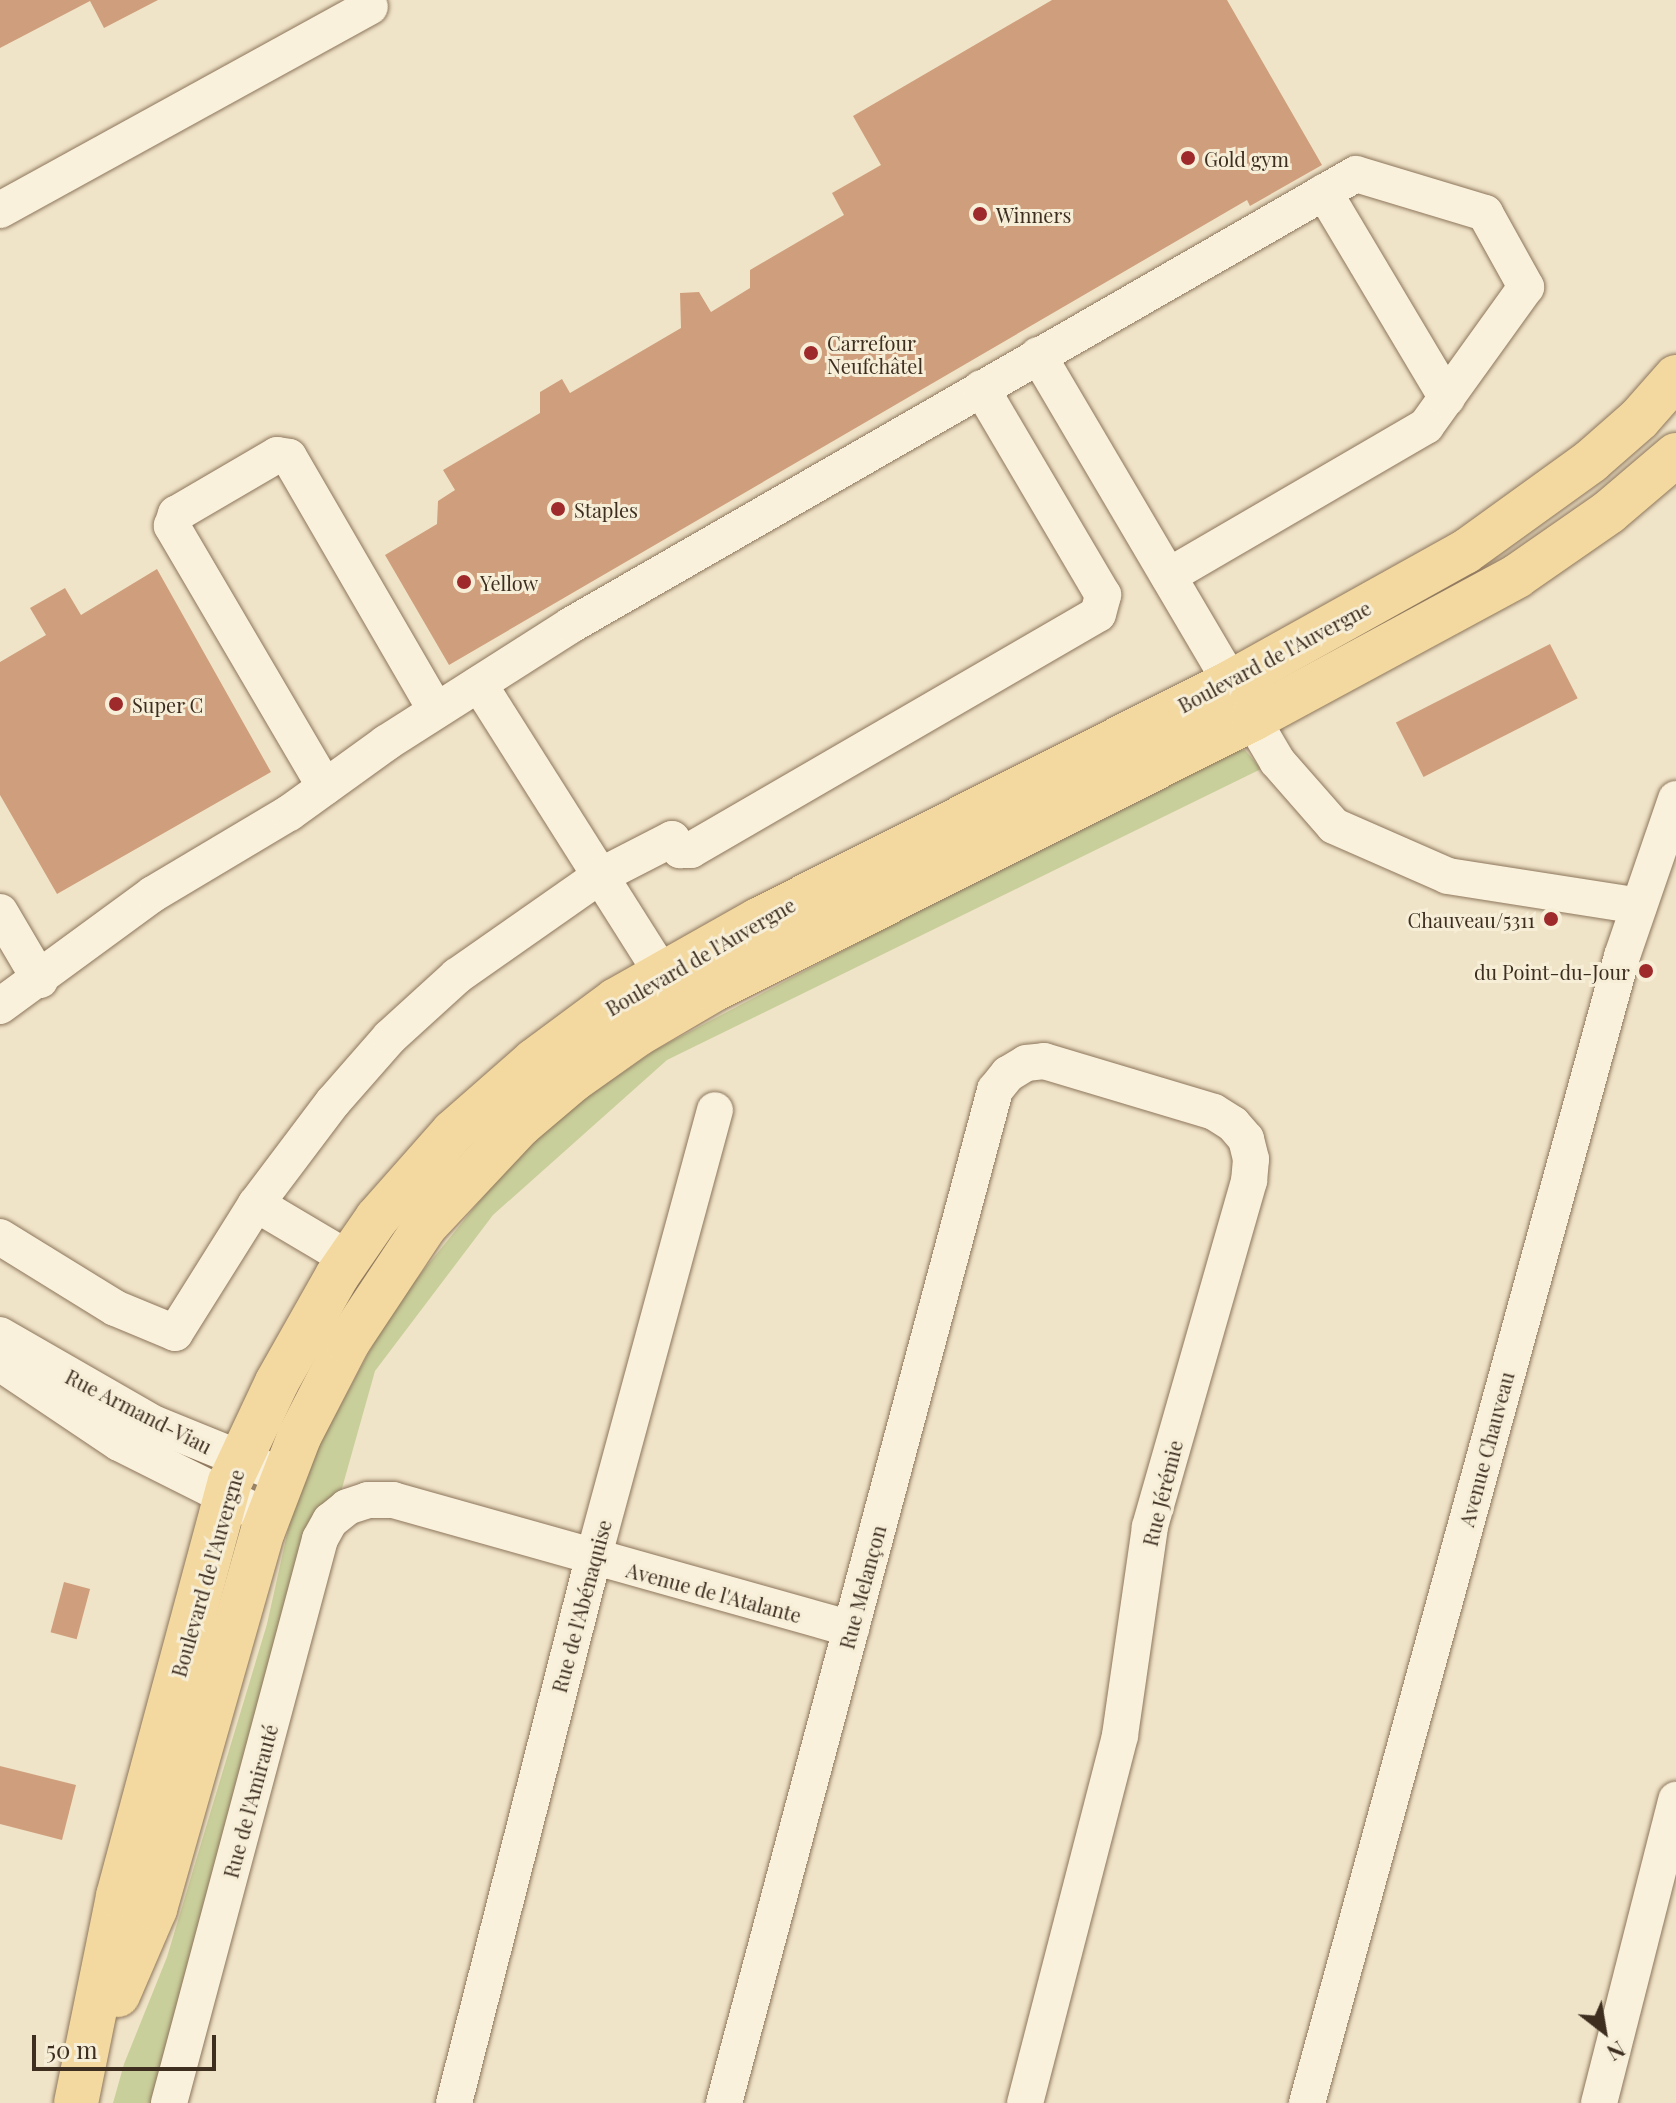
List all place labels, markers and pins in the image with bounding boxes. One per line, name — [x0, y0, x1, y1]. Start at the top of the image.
place label: Gold gym — [1204, 146, 1289, 170]
marker: Gold gym — [1179, 149, 1197, 167]
place label: Winners — [996, 202, 1071, 226]
marker: Winners — [971, 205, 989, 223]
place label: Carrefour Neufchâtel — [827, 330, 923, 377]
marker: Carrefour Neufchâtel — [802, 344, 820, 362]
place label: Staples — [574, 497, 638, 521]
marker: Staples — [549, 500, 567, 518]
place label: Yellow — [480, 570, 538, 594]
marker: Yellow — [455, 573, 473, 591]
place label: Super C — [132, 692, 204, 716]
marker: Super C — [107, 695, 125, 713]
place label: Chauveau/5311 — [1407, 907, 1535, 931]
marker: Chauveau/5311 — [1542, 910, 1560, 928]
place label: du Point-du-Jour — [1474, 959, 1630, 983]
marker: du Point-du-Jour — [1637, 962, 1655, 980]

